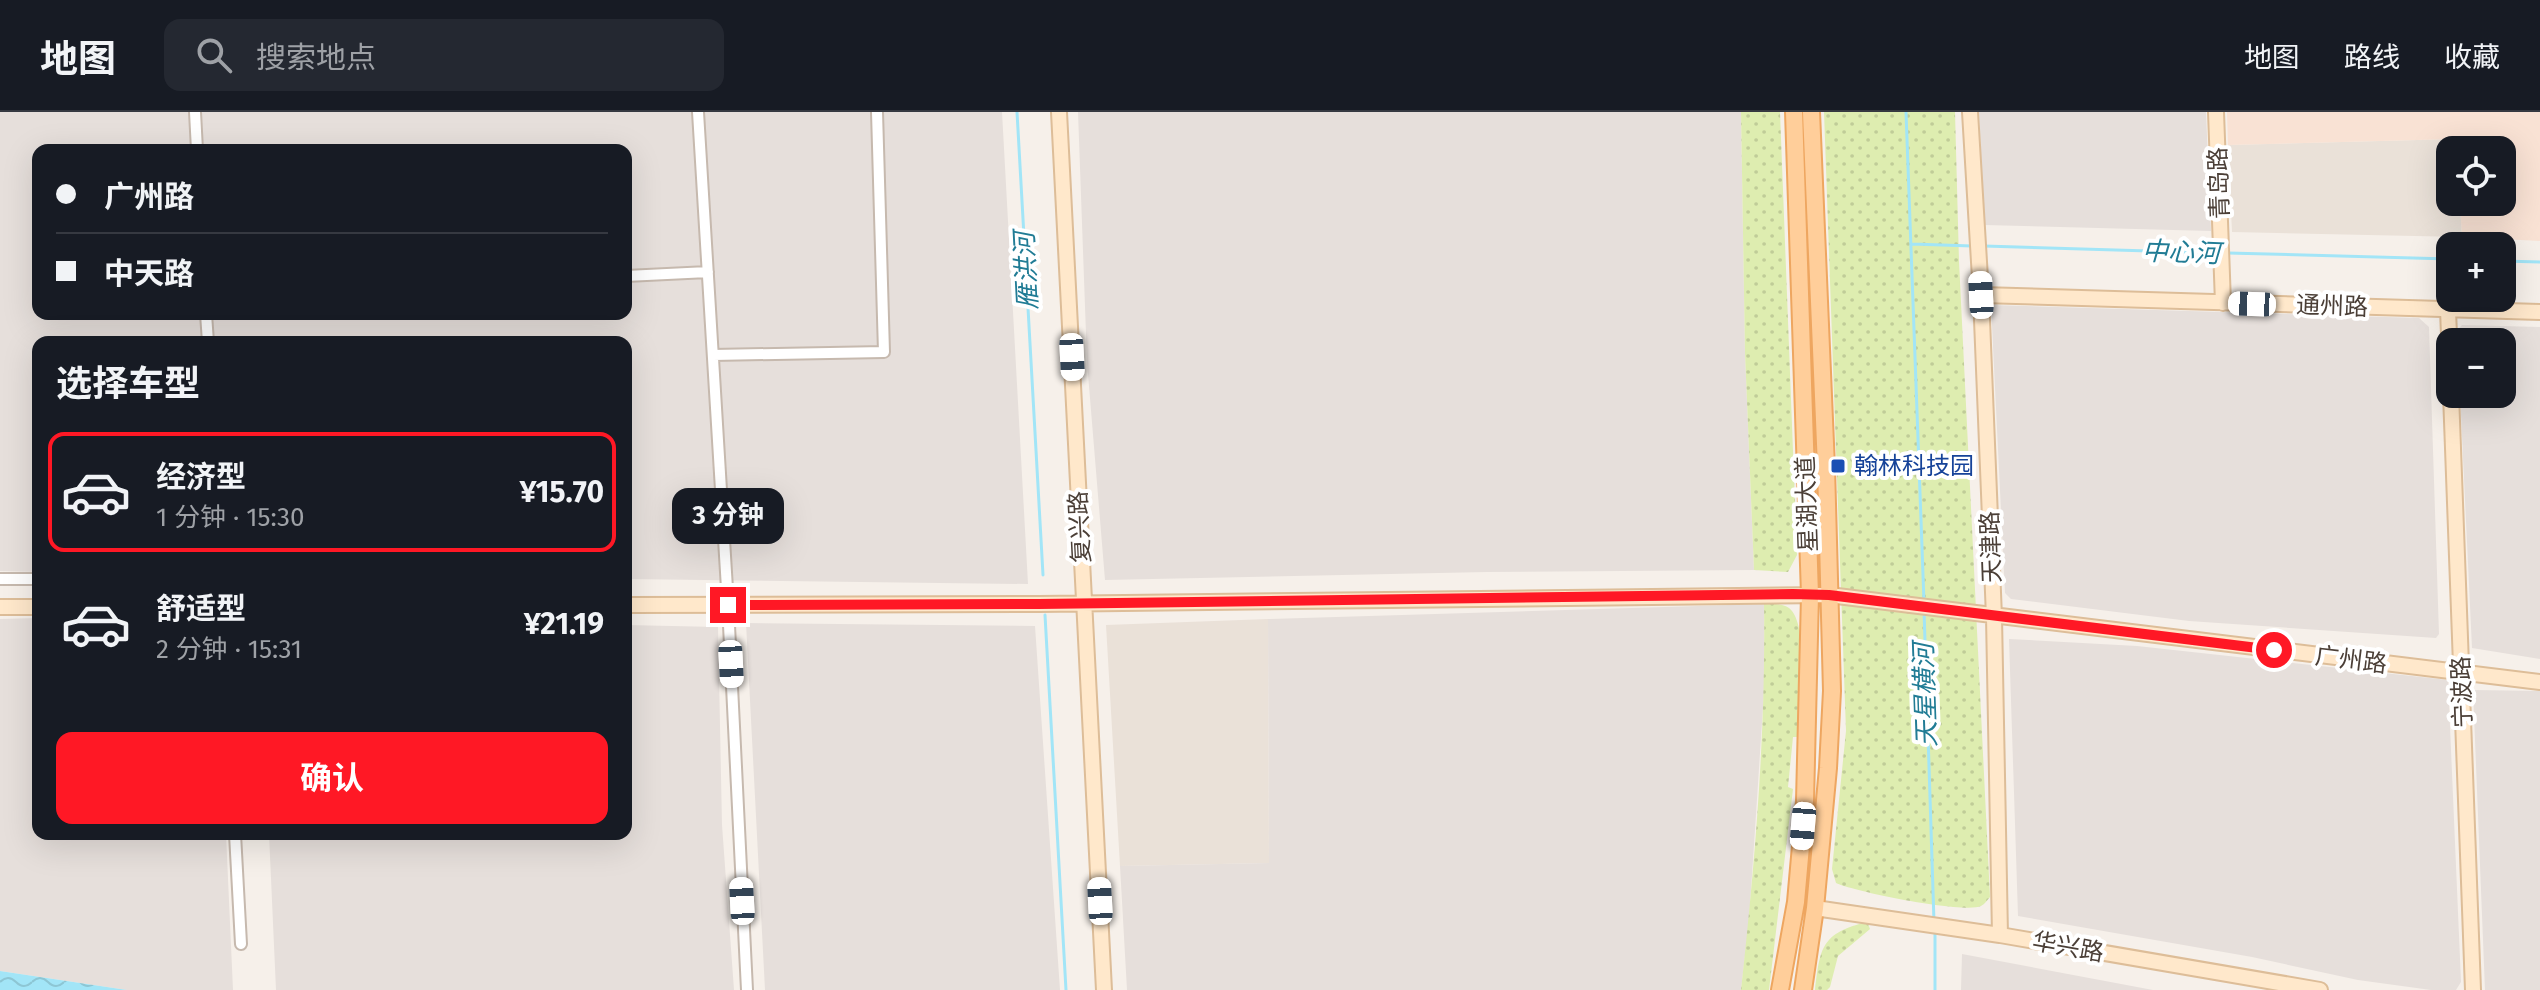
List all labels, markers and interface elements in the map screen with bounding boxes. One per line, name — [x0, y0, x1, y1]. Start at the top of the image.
search box — [164, 19, 724, 91]
icon: search — [192, 33, 236, 77]
text: 地图 — [40, 36, 116, 82]
text: 搜索地点 — [256, 40, 376, 76]
text: 地图 — [2244, 41, 2300, 74]
text: 路线 — [2344, 41, 2400, 74]
text: 收藏 — [2444, 41, 2500, 74]
map controls — [2436, 136, 2516, 408]
button: locate — [2436, 136, 2516, 216]
street label: 青岛路 — [2204, 147, 2234, 219]
text: 广州路 — [104, 179, 194, 215]
water label: 雁洪河 — [1009, 226, 1044, 311]
button: + — [2436, 232, 2516, 312]
water label: 中心河 — [2141, 236, 2225, 270]
text: 中天路 — [104, 256, 194, 292]
car — [1968, 270, 1994, 320]
car — [2228, 291, 2276, 317]
street label: 通州路 — [2296, 291, 2368, 321]
button: − — [2436, 328, 2516, 408]
car — [1059, 332, 1085, 382]
text: 选择车型 — [56, 362, 200, 406]
place label: 翰林科技园 — [1854, 452, 1974, 480]
icon: car — [60, 456, 132, 528]
street label: 星湖大道 — [1791, 456, 1823, 552]
marker: 翰林科技园 — [1829, 457, 1847, 475]
text: 经济型 — [156, 459, 246, 495]
text: ¥15.70 — [519, 474, 604, 510]
callout: 3 分钟 — [672, 489, 784, 545]
street label: 复兴路 — [1064, 490, 1096, 564]
text: 3 分钟 — [692, 500, 764, 531]
text: 1 分钟 · 15:30 — [156, 502, 304, 533]
street label: 天津路 — [1976, 511, 2006, 583]
route end — [710, 587, 746, 623]
icon: car — [60, 588, 132, 660]
text: 舒适型 — [156, 591, 246, 627]
text: ¥21.19 — [524, 606, 604, 642]
route start — [2256, 632, 2292, 668]
text: 2 分钟 · 15:31 — [156, 634, 302, 665]
water label: 天星横河 — [1908, 637, 1943, 747]
car — [718, 639, 744, 689]
street label: 广州路 — [2314, 642, 2388, 678]
street label: 宁波路 — [2447, 656, 2477, 728]
button: 确认 — [56, 732, 608, 824]
car — [1789, 801, 1817, 851]
car — [729, 876, 755, 926]
car — [1087, 876, 1113, 926]
street label: 华兴路 — [2030, 927, 2106, 967]

